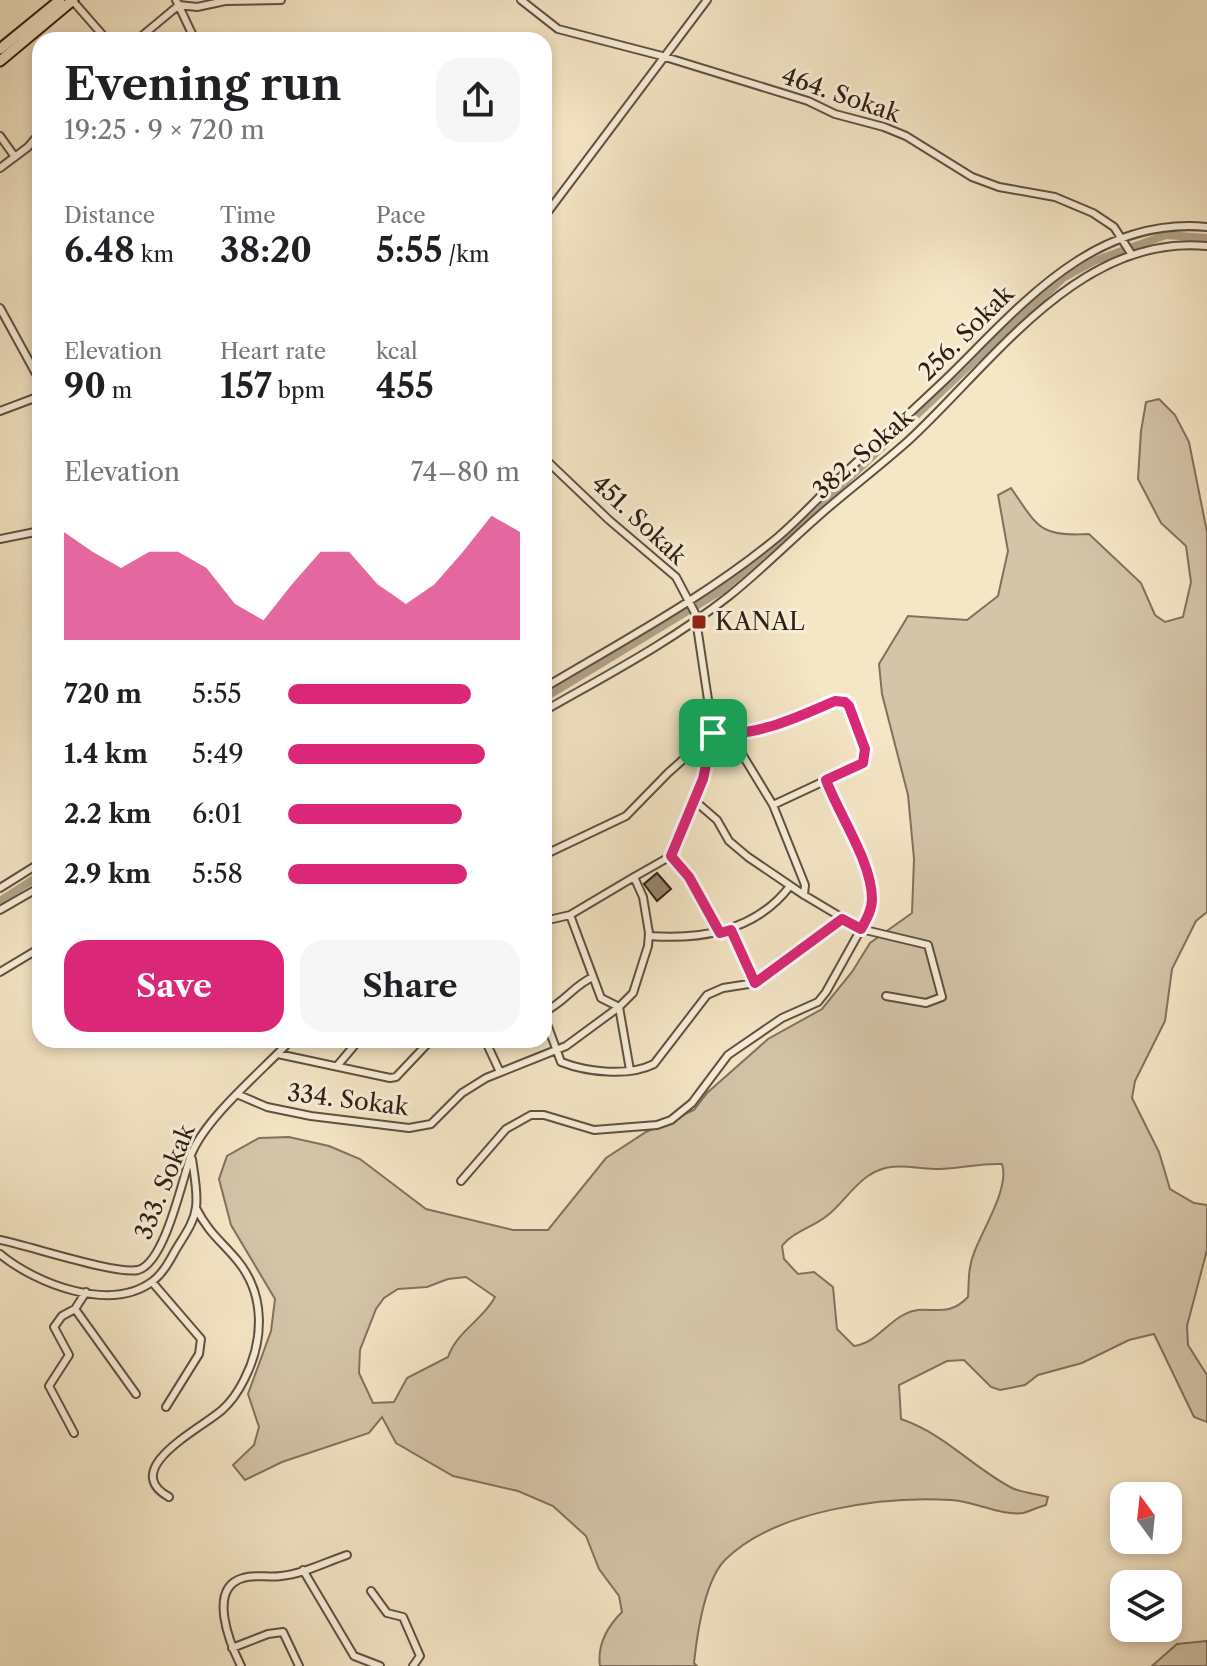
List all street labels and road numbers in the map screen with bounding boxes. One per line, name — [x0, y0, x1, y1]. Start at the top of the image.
street label: 464. Sokak — [778, 61, 905, 129]
street label: 256. Sokak — [912, 278, 1020, 386]
street label: 382. Sokak — [807, 402, 919, 505]
street label: 451. Sokak — [586, 469, 693, 571]
street label: 334. Sokak — [286, 1078, 411, 1121]
street label: 333. Sokak — [128, 1119, 201, 1243]

